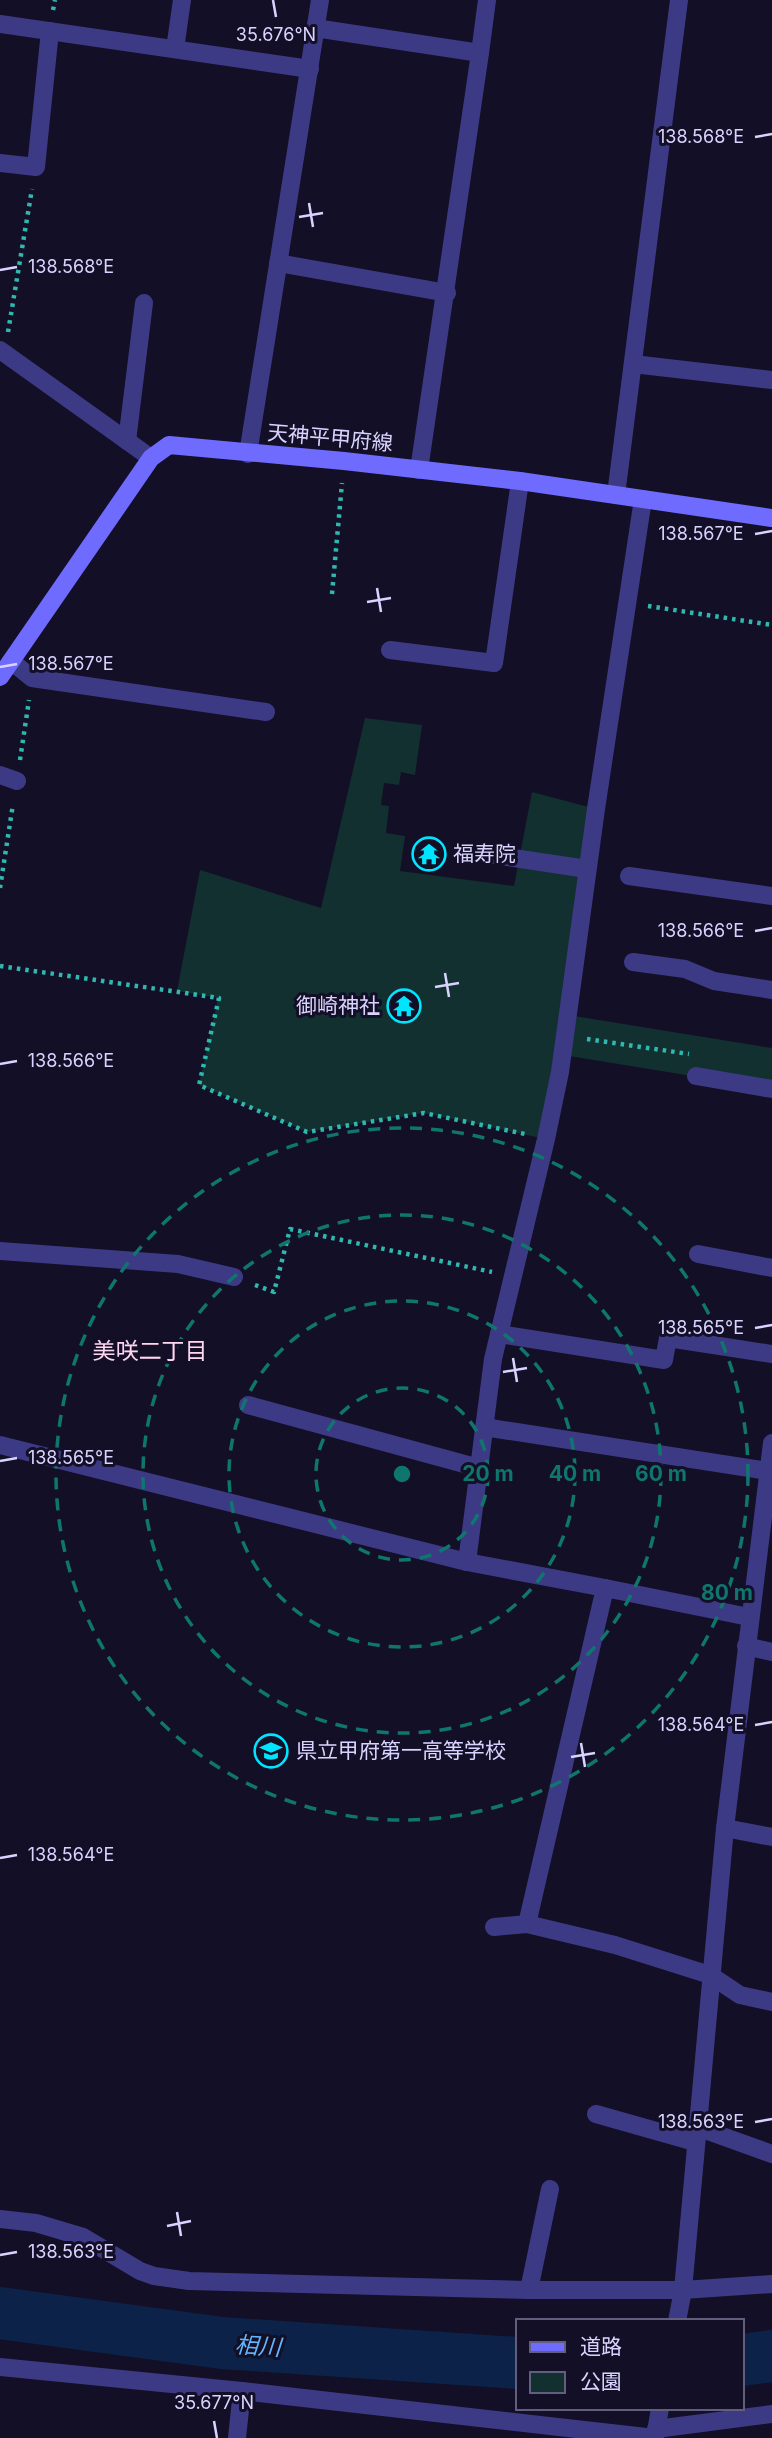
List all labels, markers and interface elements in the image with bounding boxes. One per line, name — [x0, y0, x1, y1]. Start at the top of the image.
text: 35.676°N — [236, 24, 316, 45]
text: 138.568°E — [658, 126, 744, 147]
text: 138.568°E — [28, 256, 114, 277]
street label: 天神平甲府線 — [266, 420, 394, 455]
text: 138.567°E — [658, 523, 744, 544]
text: 138.567°E — [28, 653, 114, 674]
temple icon: 福寿院 — [410, 835, 448, 873]
place label: 福寿院 — [453, 841, 516, 866]
text: 138.566°E — [658, 920, 744, 941]
temple icon: 御崎神社 — [385, 987, 423, 1025]
place label: 御崎神社 — [296, 993, 380, 1018]
text: 138.566°E — [28, 1050, 114, 1071]
text: 138.565°E — [658, 1317, 744, 1338]
district label: 美咲二丁目 — [93, 1337, 208, 1365]
text: 138.565°E — [28, 1447, 114, 1468]
text: 20 m — [462, 1461, 514, 1486]
text: 40 m — [549, 1461, 601, 1486]
text: 60 m — [635, 1461, 687, 1486]
centre of rings — [390, 1462, 414, 1486]
text: 80 m — [701, 1580, 753, 1605]
text: 138.564°E — [658, 1714, 744, 1735]
school or university icon: 県立甲府第一高等学校 — [252, 1732, 290, 1770]
place label: 県立甲府第一高等学校 — [296, 1738, 506, 1763]
text: 138.564°E — [28, 1844, 114, 1865]
text: 138.563°E — [658, 2111, 744, 2132]
text: 138.563°E — [28, 2241, 114, 2262]
legend — [516, 2319, 744, 2410]
water label: 相川 — [234, 2330, 285, 2362]
text: 道路 — [580, 2334, 622, 2359]
text: 公園 — [580, 2369, 622, 2394]
text: 35.677°N — [174, 2392, 254, 2413]

